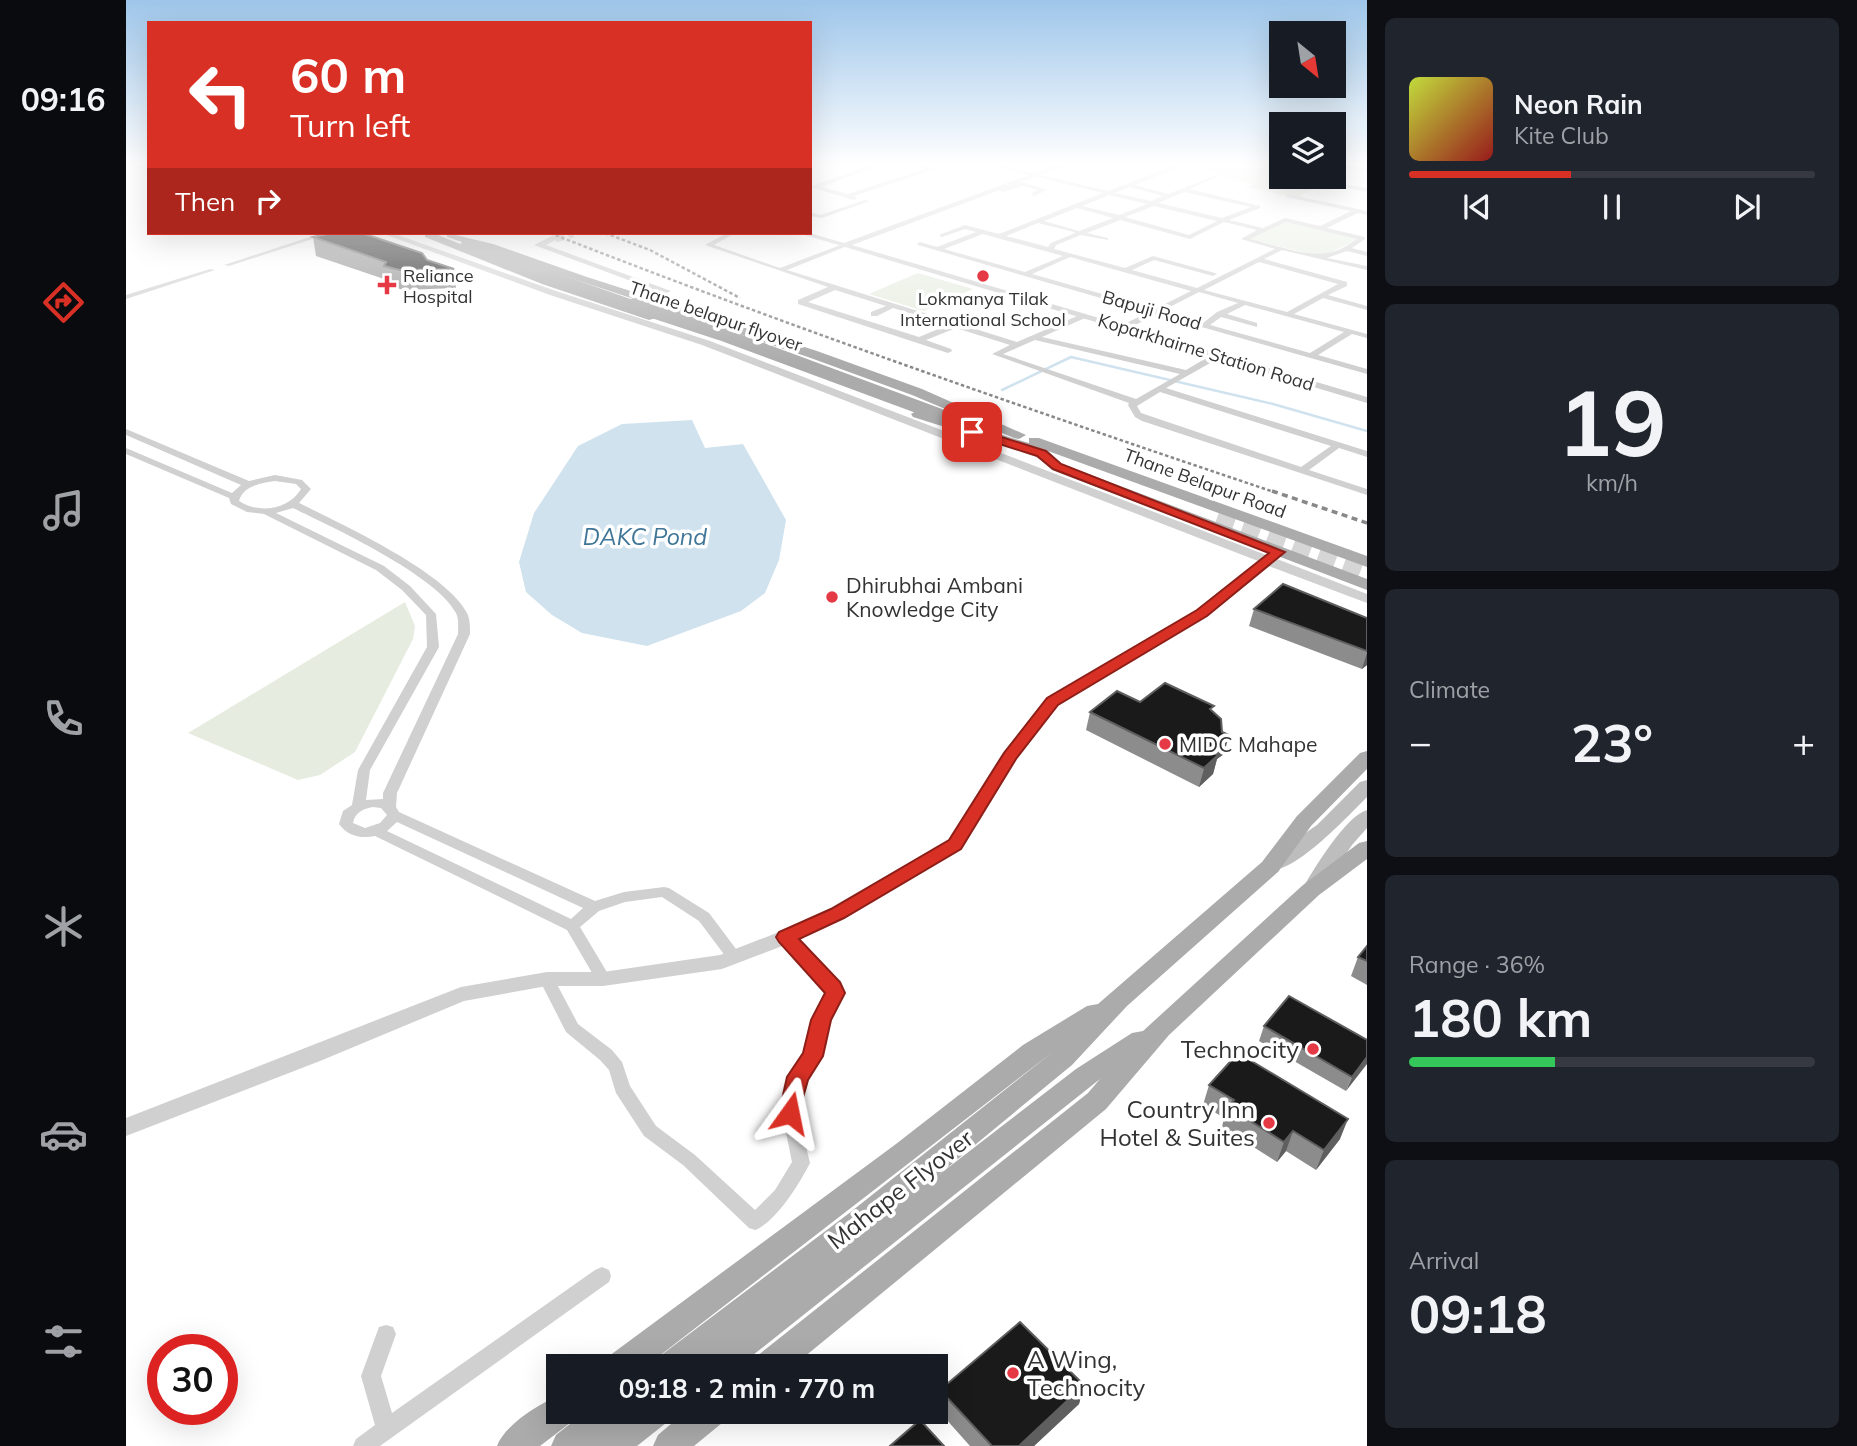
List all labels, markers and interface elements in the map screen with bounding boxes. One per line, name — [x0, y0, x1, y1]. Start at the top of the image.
north arrow — [1269, 21, 1346, 98]
map controls — [1269, 21, 1346, 189]
text: 60 m — [290, 44, 406, 105]
icon: left — [175, 49, 266, 140]
text: 09:16 — [21, 79, 105, 119]
text: Neon Rain — [1514, 88, 1643, 121]
text: Turn left — [290, 105, 410, 145]
button: layers — [1269, 112, 1346, 189]
text: Kite Club — [1514, 121, 1609, 150]
icon: right — [249, 182, 287, 220]
text: Then — [175, 185, 235, 218]
icon: previous — [1458, 188, 1496, 226]
icon: pause — [1593, 188, 1631, 226]
icon: next — [1728, 188, 1766, 226]
place label: Reliance Hospital — [403, 264, 473, 308]
marker: Lokmanya Tilak International School — [975, 268, 991, 284]
marker: Reliance Hospital — [377, 275, 397, 295]
street label: Thane belapur flyover — [627, 276, 806, 356]
icon: directions — [39, 278, 88, 327]
street label: Bapuji Road — [1100, 285, 1204, 335]
place label: Lokmanya Tilak International School — [900, 287, 1066, 331]
street label: Koparkhairne Station Road — [1095, 308, 1317, 396]
text: 19 — [1557, 365, 1667, 479]
pin — [942, 402, 1002, 462]
icon: arrive — [953, 413, 991, 451]
street label: Thane Belapur Road — [1121, 443, 1289, 523]
text: km/h — [1586, 468, 1638, 497]
icon: music — [39, 486, 88, 535]
water label: DAKC Pond — [583, 522, 707, 551]
place label: Dhirubhai Ambani Knowledge City — [846, 572, 1023, 622]
marker: Dhirubhai Ambani Knowledge City — [824, 589, 840, 605]
text: Climate — [1409, 675, 1490, 704]
icon: phone — [39, 694, 88, 743]
text: 23° — [1571, 710, 1653, 775]
text: − — [1409, 718, 1432, 766]
text: + — [1792, 718, 1815, 766]
place label: MIDC Mahape — [1179, 731, 1318, 757]
marker: MIDC Mahape — [1157, 736, 1173, 752]
icon: climate — [39, 902, 88, 951]
text: Range · 36% — [1409, 950, 1545, 979]
text: 180 km — [1409, 985, 1592, 1050]
place label: Technocity — [1181, 1034, 1299, 1064]
marker: Technocity — [1305, 1041, 1321, 1057]
position arrow — [753, 1076, 827, 1150]
place label: Country Inn Hotel & Suites — [1100, 1094, 1255, 1152]
icon: car — [39, 1110, 88, 1159]
marker: Country Inn Hotel & Suites — [1261, 1115, 1277, 1131]
street label: Mahape Flyover — [821, 1123, 979, 1255]
text: Arrival — [1409, 1246, 1479, 1275]
text: 09:18 — [1409, 1281, 1547, 1346]
icon: filters — [39, 1317, 88, 1366]
speed limit sign: 30 — [147, 1334, 238, 1425]
place label: A Wing, Technocity — [1027, 1344, 1146, 1402]
marker: A Wing, Technocity — [1005, 1365, 1021, 1381]
text: 09:18 · 2 min · 770 m — [619, 1372, 875, 1405]

